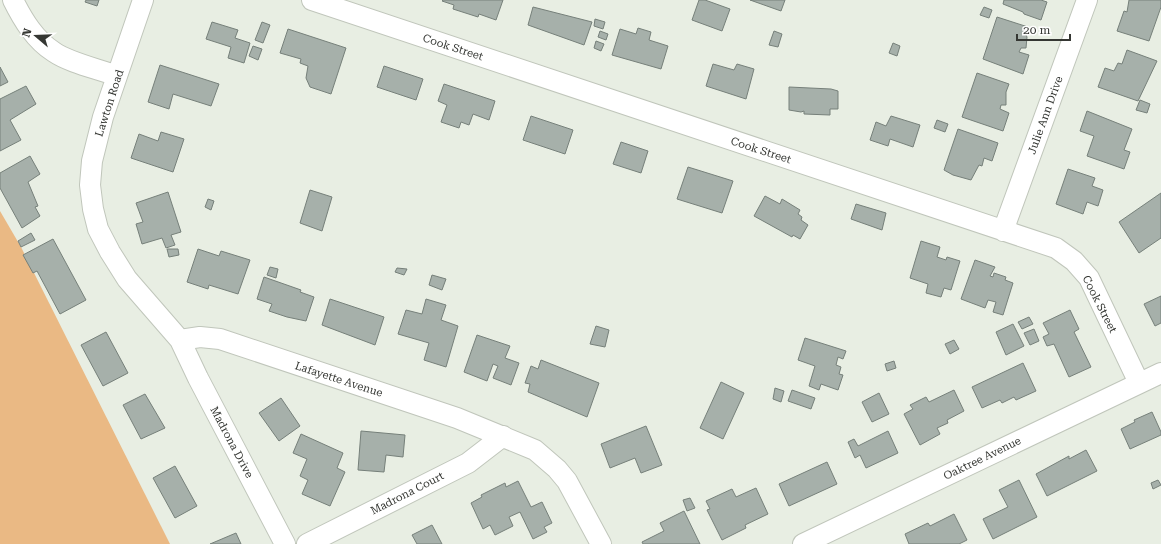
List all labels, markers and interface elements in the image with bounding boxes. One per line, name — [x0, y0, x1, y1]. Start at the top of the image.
north arrow — [16, 16, 56, 56]
scale bar — [1017, 16, 1070, 42]
text: 20 m — [1023, 23, 1050, 37]
text: N — [19, 26, 35, 39]
street label: Cook Street — [421, 32, 485, 63]
street label: Lawton Road — [93, 68, 126, 138]
street label: Julie Ann Drive — [1025, 74, 1066, 156]
street label: Cook Street — [729, 135, 793, 166]
street label: Cook Street — [1080, 273, 1120, 335]
street label: Lafayette Avenue — [293, 359, 384, 400]
street label: Madrona Drive — [207, 404, 256, 480]
street label: Oaktree Avenue — [941, 434, 1023, 483]
street label: Madrona Court — [368, 469, 446, 518]

